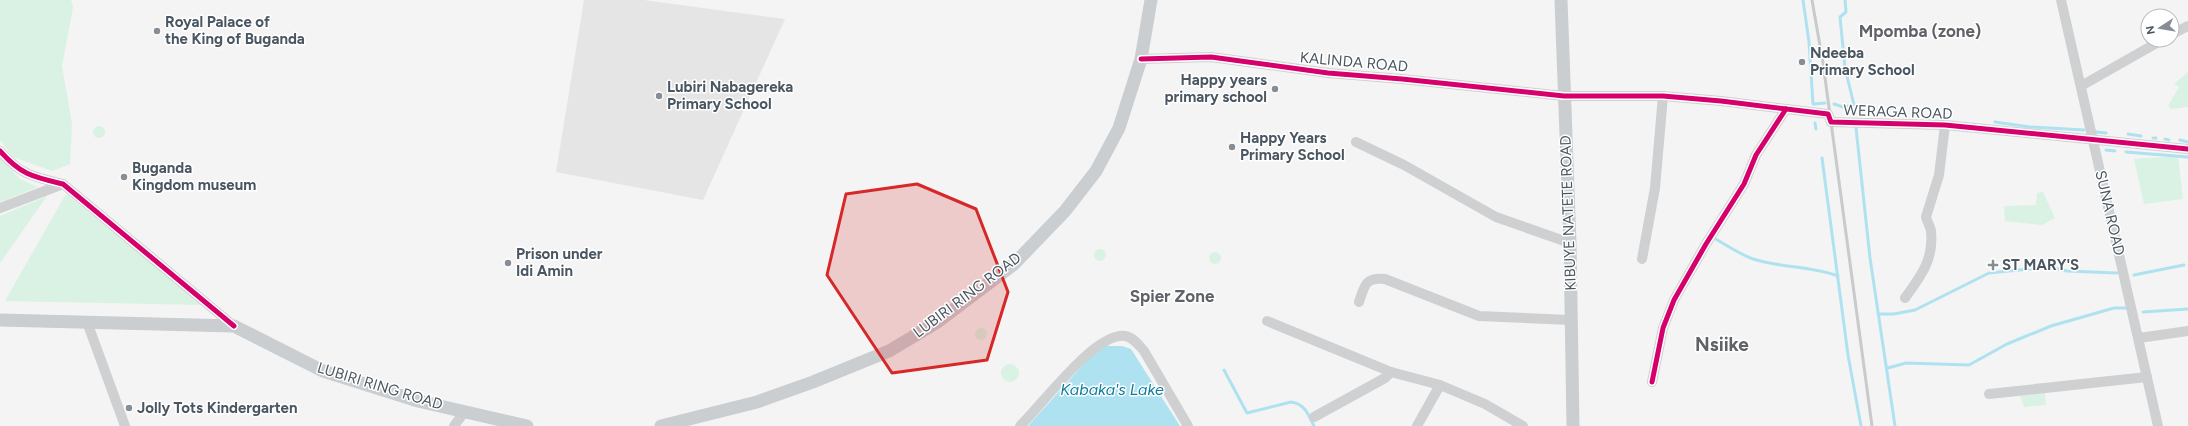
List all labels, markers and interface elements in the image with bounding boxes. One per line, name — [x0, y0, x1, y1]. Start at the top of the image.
north arrow — [2140, 8, 2180, 48]
place label: Royal Palace of the King of Buganda — [165, 13, 305, 48]
district label: Mpomba (zone) — [1859, 21, 1981, 41]
text: N — [2143, 24, 2158, 35]
marker: Royal Palace of the King of Buganda — [152, 26, 162, 36]
place label: Ndeeba Primary School — [1810, 44, 1915, 79]
street label: KALINDA ROAD — [1299, 48, 1409, 76]
marker: Ndeeba Primary School — [1797, 57, 1807, 67]
place label: Happy years primary school — [1165, 71, 1267, 106]
place label: Lubiri Nabagereka Primary School — [667, 78, 793, 113]
marker: Happy years primary school — [1270, 84, 1280, 94]
marker: Lubiri Nabagereka Primary School — [654, 91, 664, 101]
street label: WERAGA ROAD — [1843, 101, 1953, 123]
place label: Happy Years Primary School — [1240, 129, 1345, 164]
street label: KIBUYE NATETE ROAD — [1556, 135, 1580, 291]
marker: Happy Years Primary School — [1227, 142, 1237, 152]
place label: Buganda Kingdom museum — [132, 159, 256, 194]
street label: SUNA ROAD — [2091, 169, 2129, 257]
marker: Buganda Kingdom museum — [119, 172, 129, 182]
place label: Prison under Idi Amin — [516, 245, 603, 280]
street label: LUBIRI RING ROAD — [909, 249, 1025, 341]
place label: ST MARY'S — [2002, 256, 2079, 274]
marker: Prison under Idi Amin — [503, 258, 513, 268]
marker: ST MARY'S — [1987, 259, 1999, 271]
district label: Spier Zone — [1130, 286, 1215, 306]
district label: Nsiike — [1695, 333, 1749, 356]
street label: LUBIRI RING ROAD — [315, 358, 445, 414]
water label: Kabaka's Lake — [1060, 380, 1164, 399]
place label: Jolly Tots Kindergarten — [137, 399, 297, 417]
marker: Jolly Tots Kindergarten — [124, 403, 134, 413]

